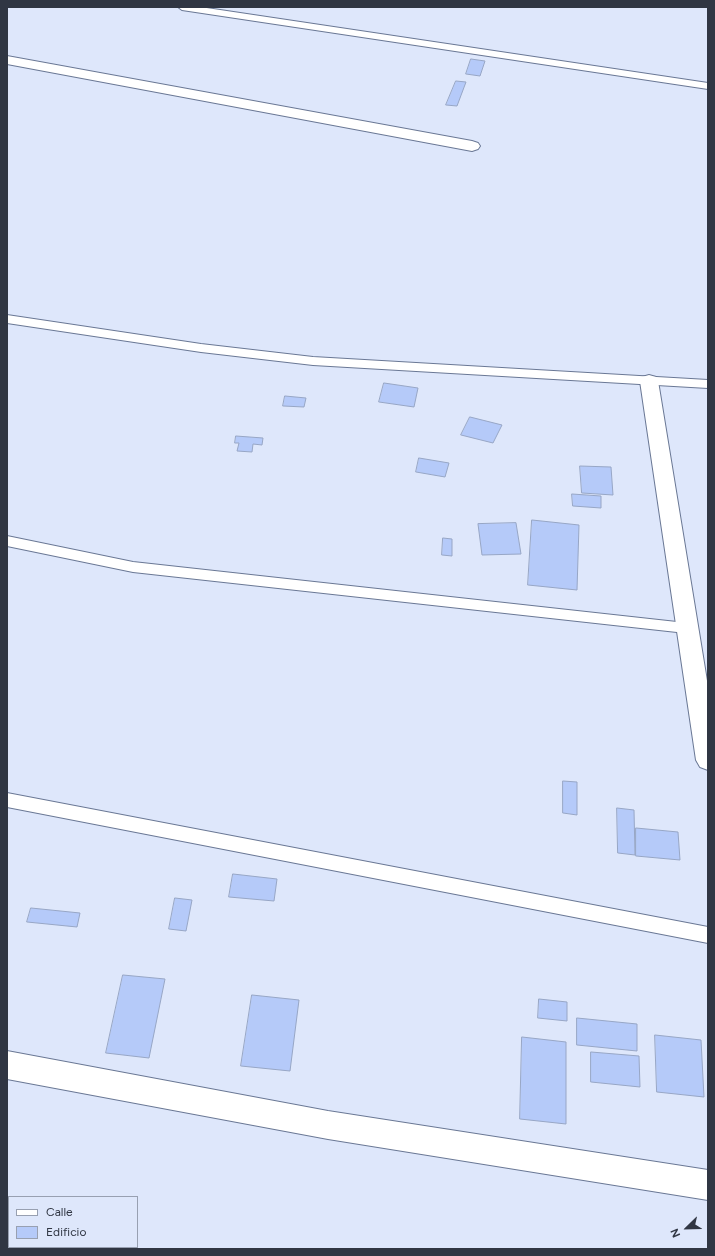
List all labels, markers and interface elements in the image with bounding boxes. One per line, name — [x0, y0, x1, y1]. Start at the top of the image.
legend — [8, 1196, 138, 1248]
text: Calle — [46, 1205, 73, 1219]
north arrow — [667, 1208, 707, 1248]
text: Edificio — [46, 1225, 86, 1239]
text: N — [668, 1226, 683, 1239]

